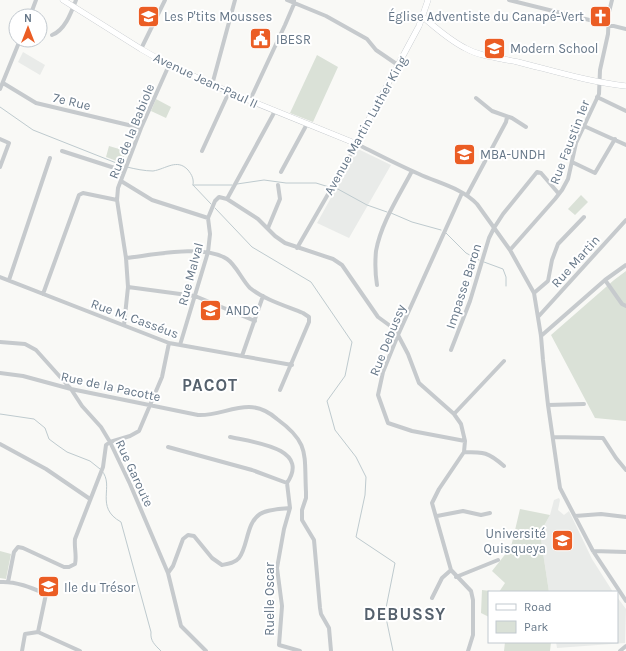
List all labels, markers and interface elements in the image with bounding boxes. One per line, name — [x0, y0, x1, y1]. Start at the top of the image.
school or university icon: Les P'tits Mousses — [135, 3, 161, 29]
church icon: Église Adventiste du Canapé-Vert — [587, 3, 613, 29]
place label: Église Adventiste du Canapé-Vert — [388, 7, 584, 24]
north arrow — [8, 8, 48, 48]
place label: Les P'tits Mousses — [164, 9, 273, 24]
text: N — [24, 12, 32, 25]
public building icon: IBESR — [248, 26, 274, 52]
place label: IBESR — [276, 32, 311, 47]
school or university icon: Modern School — [481, 35, 507, 61]
place label: Modern School — [510, 41, 598, 56]
street label: Avenue Jean-Paul II — [151, 50, 260, 111]
street label: Avenue Martin Luther King — [321, 53, 410, 197]
street label: Rue de la Babiole — [106, 81, 157, 181]
street label: 7e Rue — [51, 90, 93, 113]
street label: Rue Faustin 1er — [546, 98, 593, 187]
school or university icon: MBA-UNDH — [452, 141, 478, 167]
place label: MBA-UNDH — [480, 147, 546, 162]
street label: Rue Martin — [548, 232, 603, 291]
street label: Rue Malval — [175, 241, 206, 307]
street label: Impasse Baron — [443, 242, 484, 331]
street label: Rue M. Casséus — [89, 296, 181, 341]
school or university icon: ANDC — [198, 297, 224, 323]
street label: Rue Debussy — [366, 302, 409, 378]
place label: ANDC — [226, 303, 259, 318]
street label: Rue de la Pacotte — [60, 369, 162, 404]
district label: PACOT — [182, 375, 238, 395]
street label: Rue Garoute — [112, 437, 157, 509]
place label: Université Quisqueya — [484, 526, 546, 557]
school or university icon: Université Quisqueya — [549, 527, 575, 553]
street label: Ruelle Oscar — [262, 562, 277, 636]
school or university icon: Ile du Trésor — [35, 574, 61, 600]
place label: Ile du Trésor — [64, 580, 136, 595]
legend — [488, 591, 618, 643]
text: Road — [524, 600, 552, 614]
district label: DEBUSSY — [364, 604, 446, 624]
text: Park — [524, 620, 549, 634]

